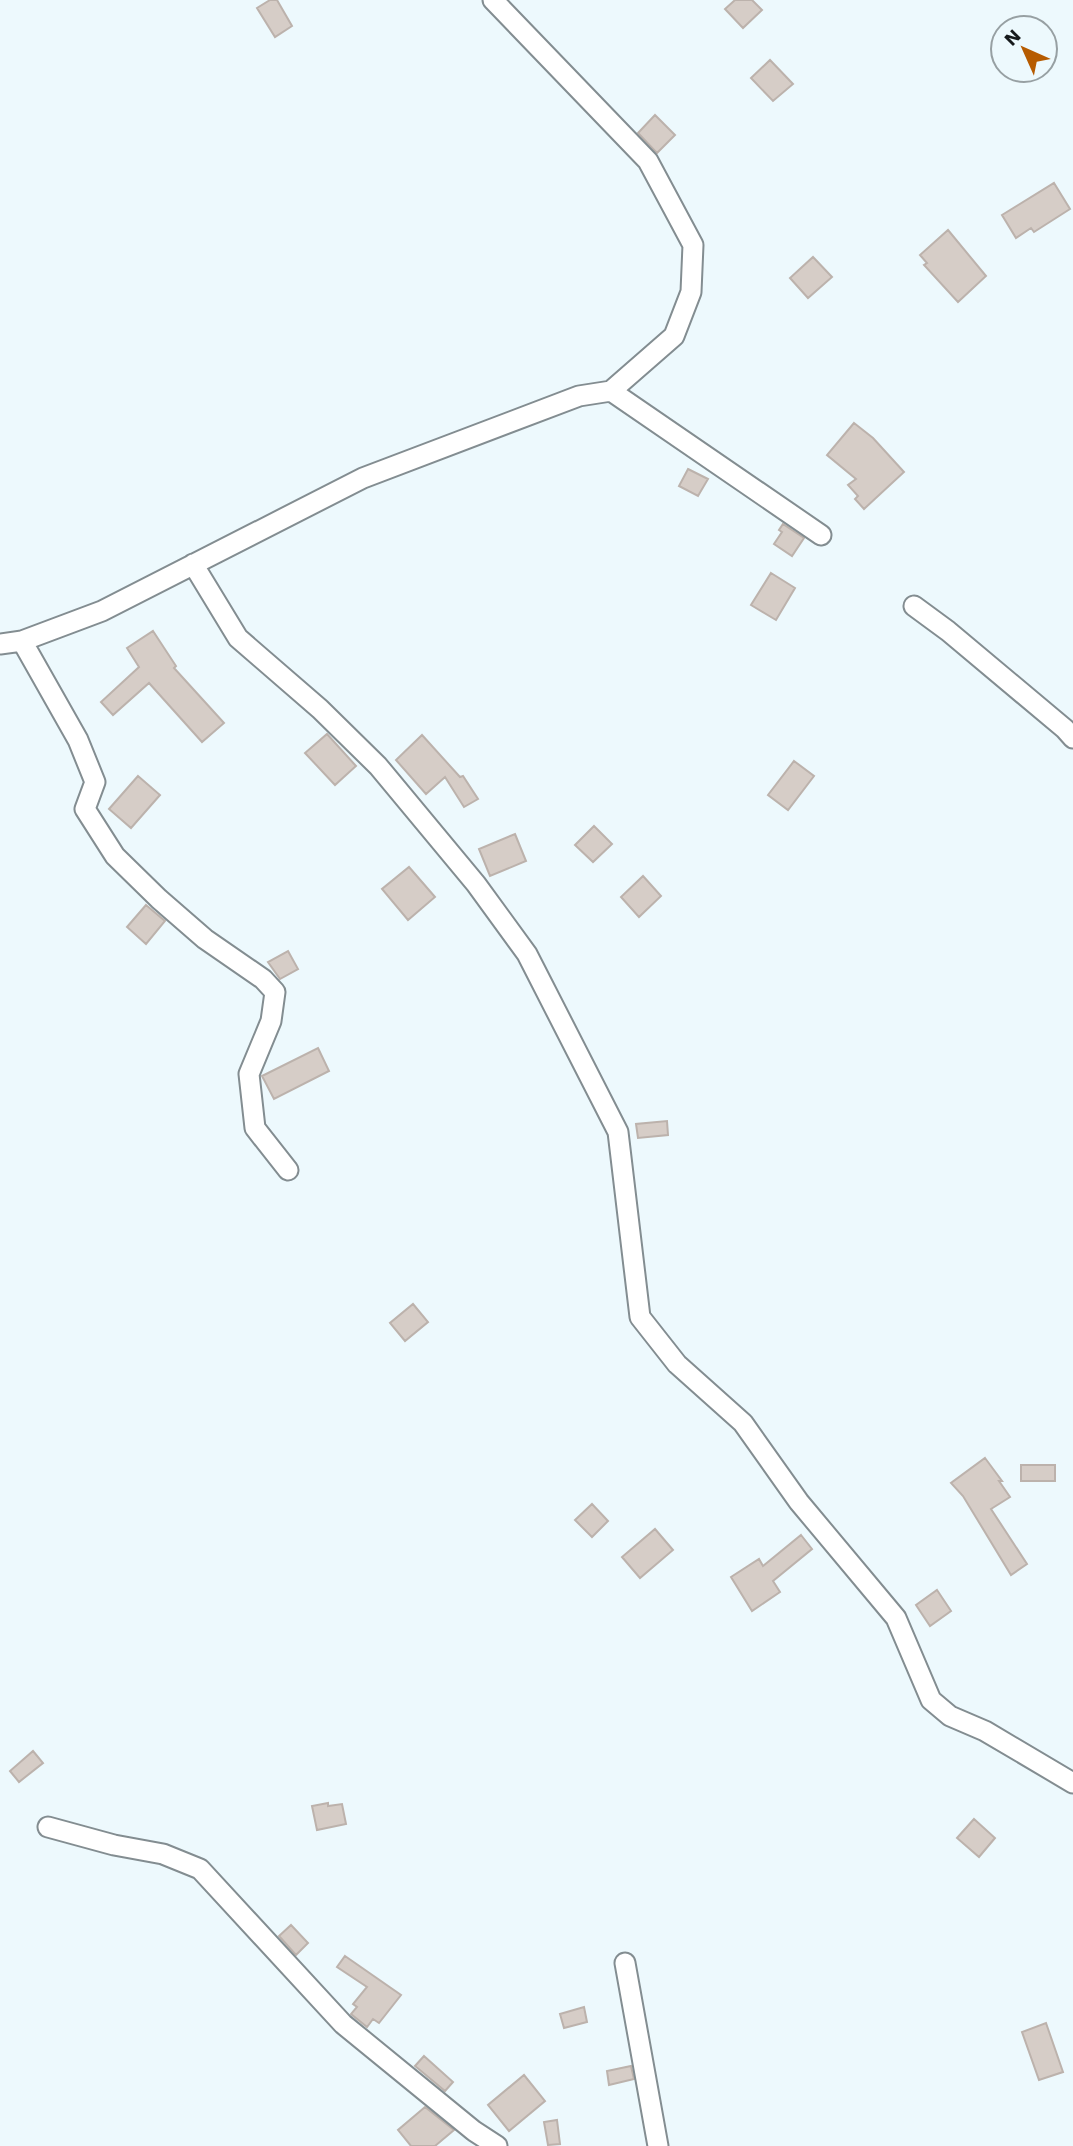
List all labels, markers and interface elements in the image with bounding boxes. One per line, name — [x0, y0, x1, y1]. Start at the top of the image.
north arrow — [989, 14, 1059, 84]
text: N — [999, 24, 1025, 50]

